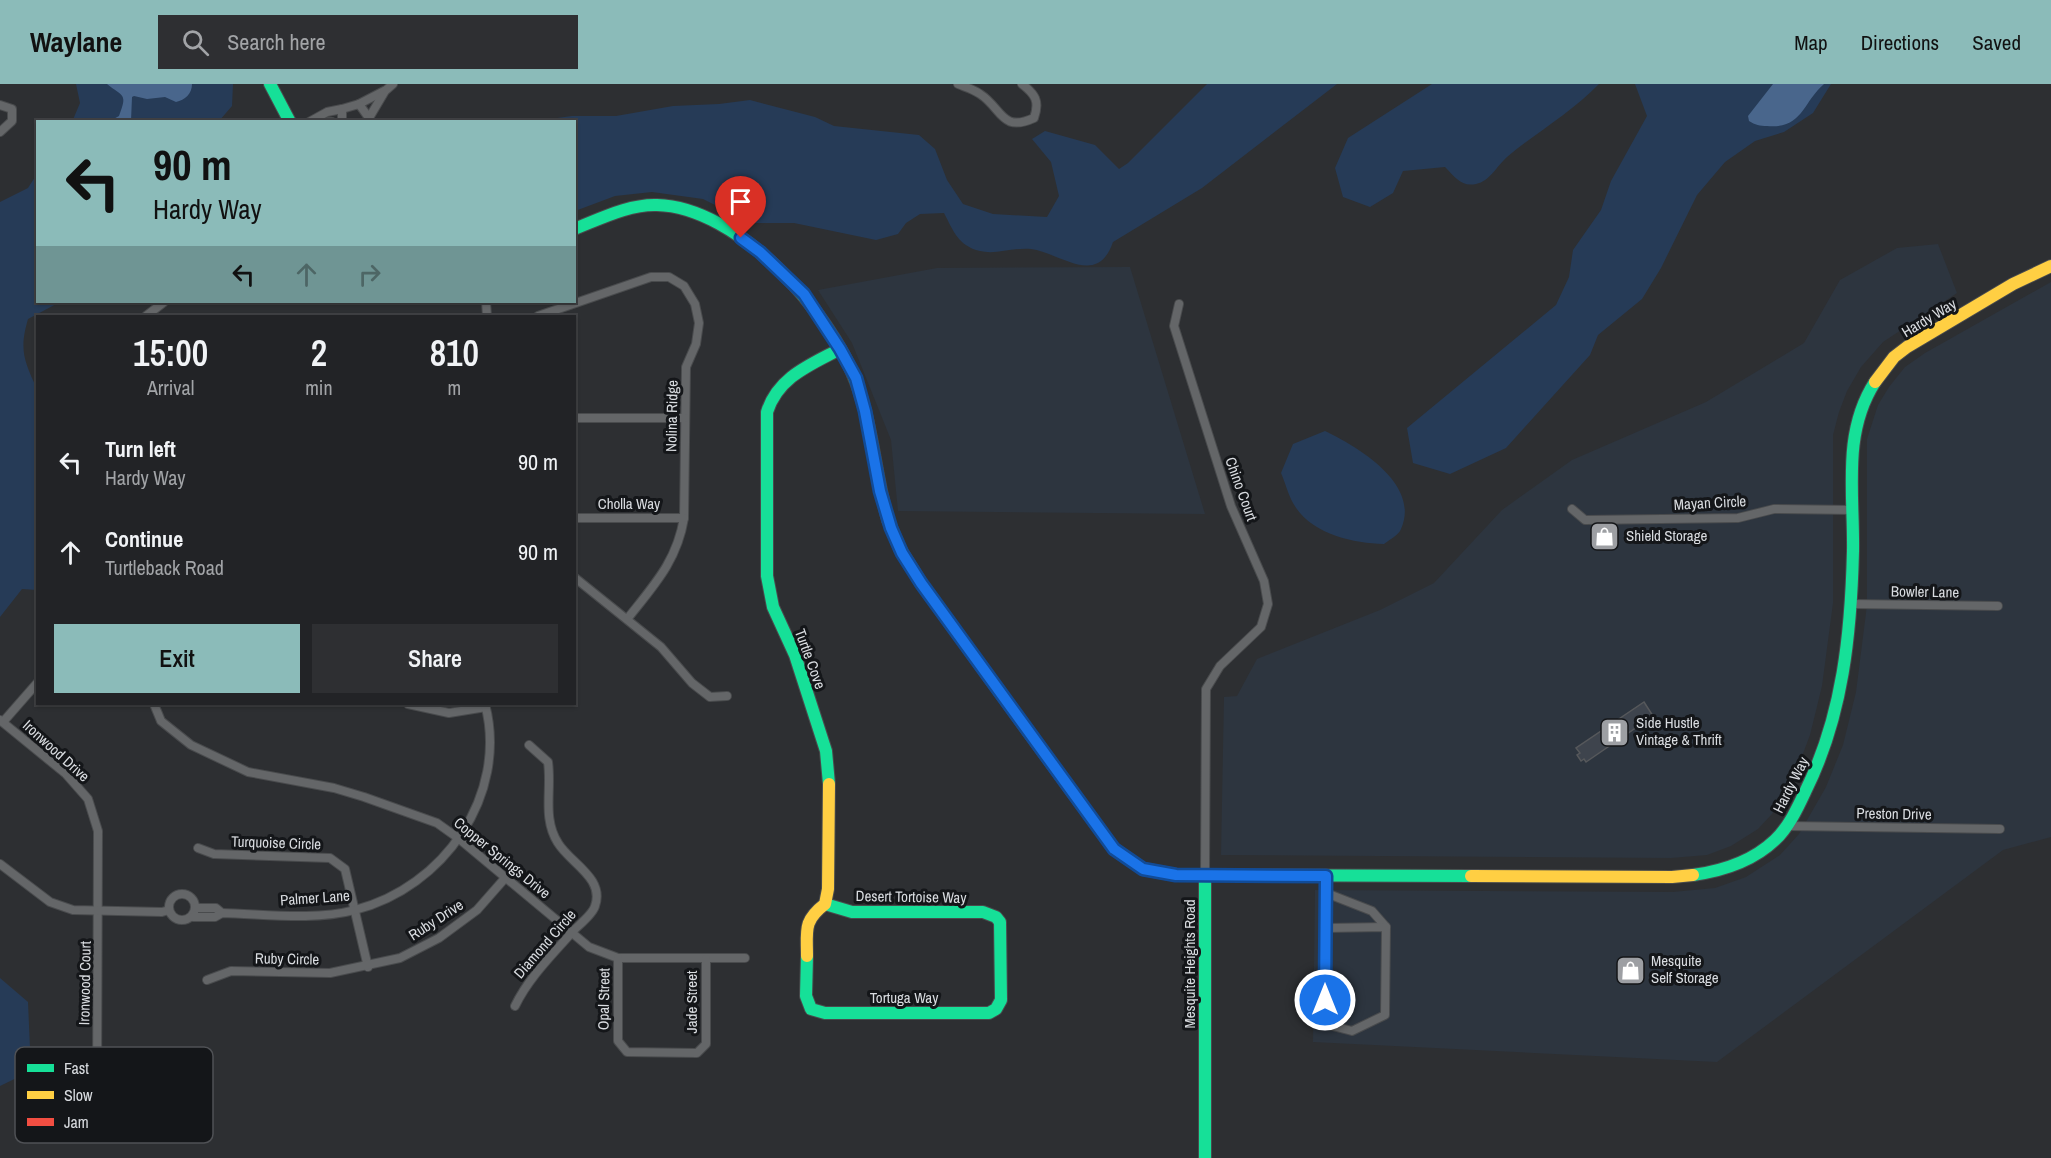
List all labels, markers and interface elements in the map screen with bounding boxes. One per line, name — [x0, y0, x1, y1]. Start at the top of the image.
search box — [158, 15, 578, 69]
text: Waylane — [30, 23, 122, 61]
icon: search — [179, 26, 212, 59]
text: Search here — [227, 27, 326, 57]
text: Map — [1794, 28, 1828, 57]
text: Directions — [1861, 28, 1939, 57]
text: Saved — [1972, 28, 2021, 57]
text: 90 m — [153, 137, 232, 193]
icon: left — [54, 144, 132, 222]
pin — [715, 176, 766, 238]
icon: arrive — [724, 185, 757, 218]
text: Hardy Way — [153, 191, 262, 227]
icon: left — [227, 258, 260, 291]
icon: ahead — [290, 258, 323, 291]
icon: right — [353, 258, 386, 291]
street label: Hardy Way — [1897, 293, 1961, 342]
text: 15:00 — [133, 329, 208, 377]
text: 2 — [311, 329, 327, 377]
text: 810 — [430, 329, 479, 377]
text: Arrival — [147, 374, 194, 401]
text: min — [305, 374, 333, 401]
text: m — [447, 374, 461, 401]
street label: Nolina Ridge — [660, 380, 683, 452]
text: Turn left — [105, 434, 176, 464]
icon: left — [54, 446, 87, 479]
text: 90 m — [518, 447, 558, 477]
street label: Chino Court — [1220, 454, 1263, 524]
text: Hardy Way — [105, 464, 186, 491]
street label: Mayan Circle — [1673, 490, 1747, 515]
street label: Cholla Way — [598, 493, 661, 514]
shop icon: Shield Storage — [1589, 520, 1621, 552]
text: Continue — [105, 524, 183, 554]
place label: Shield Storage — [1626, 525, 1708, 546]
icon: ahead — [54, 536, 87, 569]
text: 90 m — [518, 537, 558, 567]
text: Turtleback Road — [105, 554, 224, 581]
street label: Bowler Lane — [1891, 580, 1960, 603]
button: Exit — [54, 624, 300, 693]
button: Share — [312, 624, 558, 693]
street label: Turtle Cove — [790, 626, 831, 692]
place label: Side Hustle Vintage & Thrift — [1636, 712, 1722, 750]
street label: Ironwood Drive — [18, 715, 94, 786]
building icon: Side Hustle Vintage & Thrift — [1599, 716, 1631, 748]
street label: Hardy Way — [1767, 752, 1814, 816]
street label: Preston Drive — [1856, 802, 1932, 825]
street label: Copper Springs Drive — [449, 812, 555, 903]
street label: Turquoise Circle — [231, 830, 321, 855]
street label: Palmer Lane — [279, 885, 351, 910]
street label: Desert Tortoise Way — [855, 885, 967, 908]
street label: Ruby Drive — [404, 894, 467, 945]
street label: Mesquite Heights Road — [1179, 899, 1200, 1029]
street label: Diamond Circle — [509, 904, 581, 983]
street label: Ironwood Court — [73, 940, 96, 1025]
street label: Ruby Circle — [255, 947, 319, 970]
place label: Mesquite Self Storage — [1651, 950, 1719, 988]
shop icon: Mesquite Self Storage — [1614, 954, 1646, 986]
street label: Opal Street — [592, 967, 615, 1030]
position arrow — [1293, 968, 1357, 1032]
street label: Jade Street — [681, 970, 702, 1033]
street label: Tortuga Way — [870, 987, 939, 1008]
legend — [15, 1047, 213, 1143]
text: Fast — [64, 1057, 89, 1079]
text: Slow — [64, 1084, 93, 1106]
text: Jam — [64, 1111, 89, 1133]

